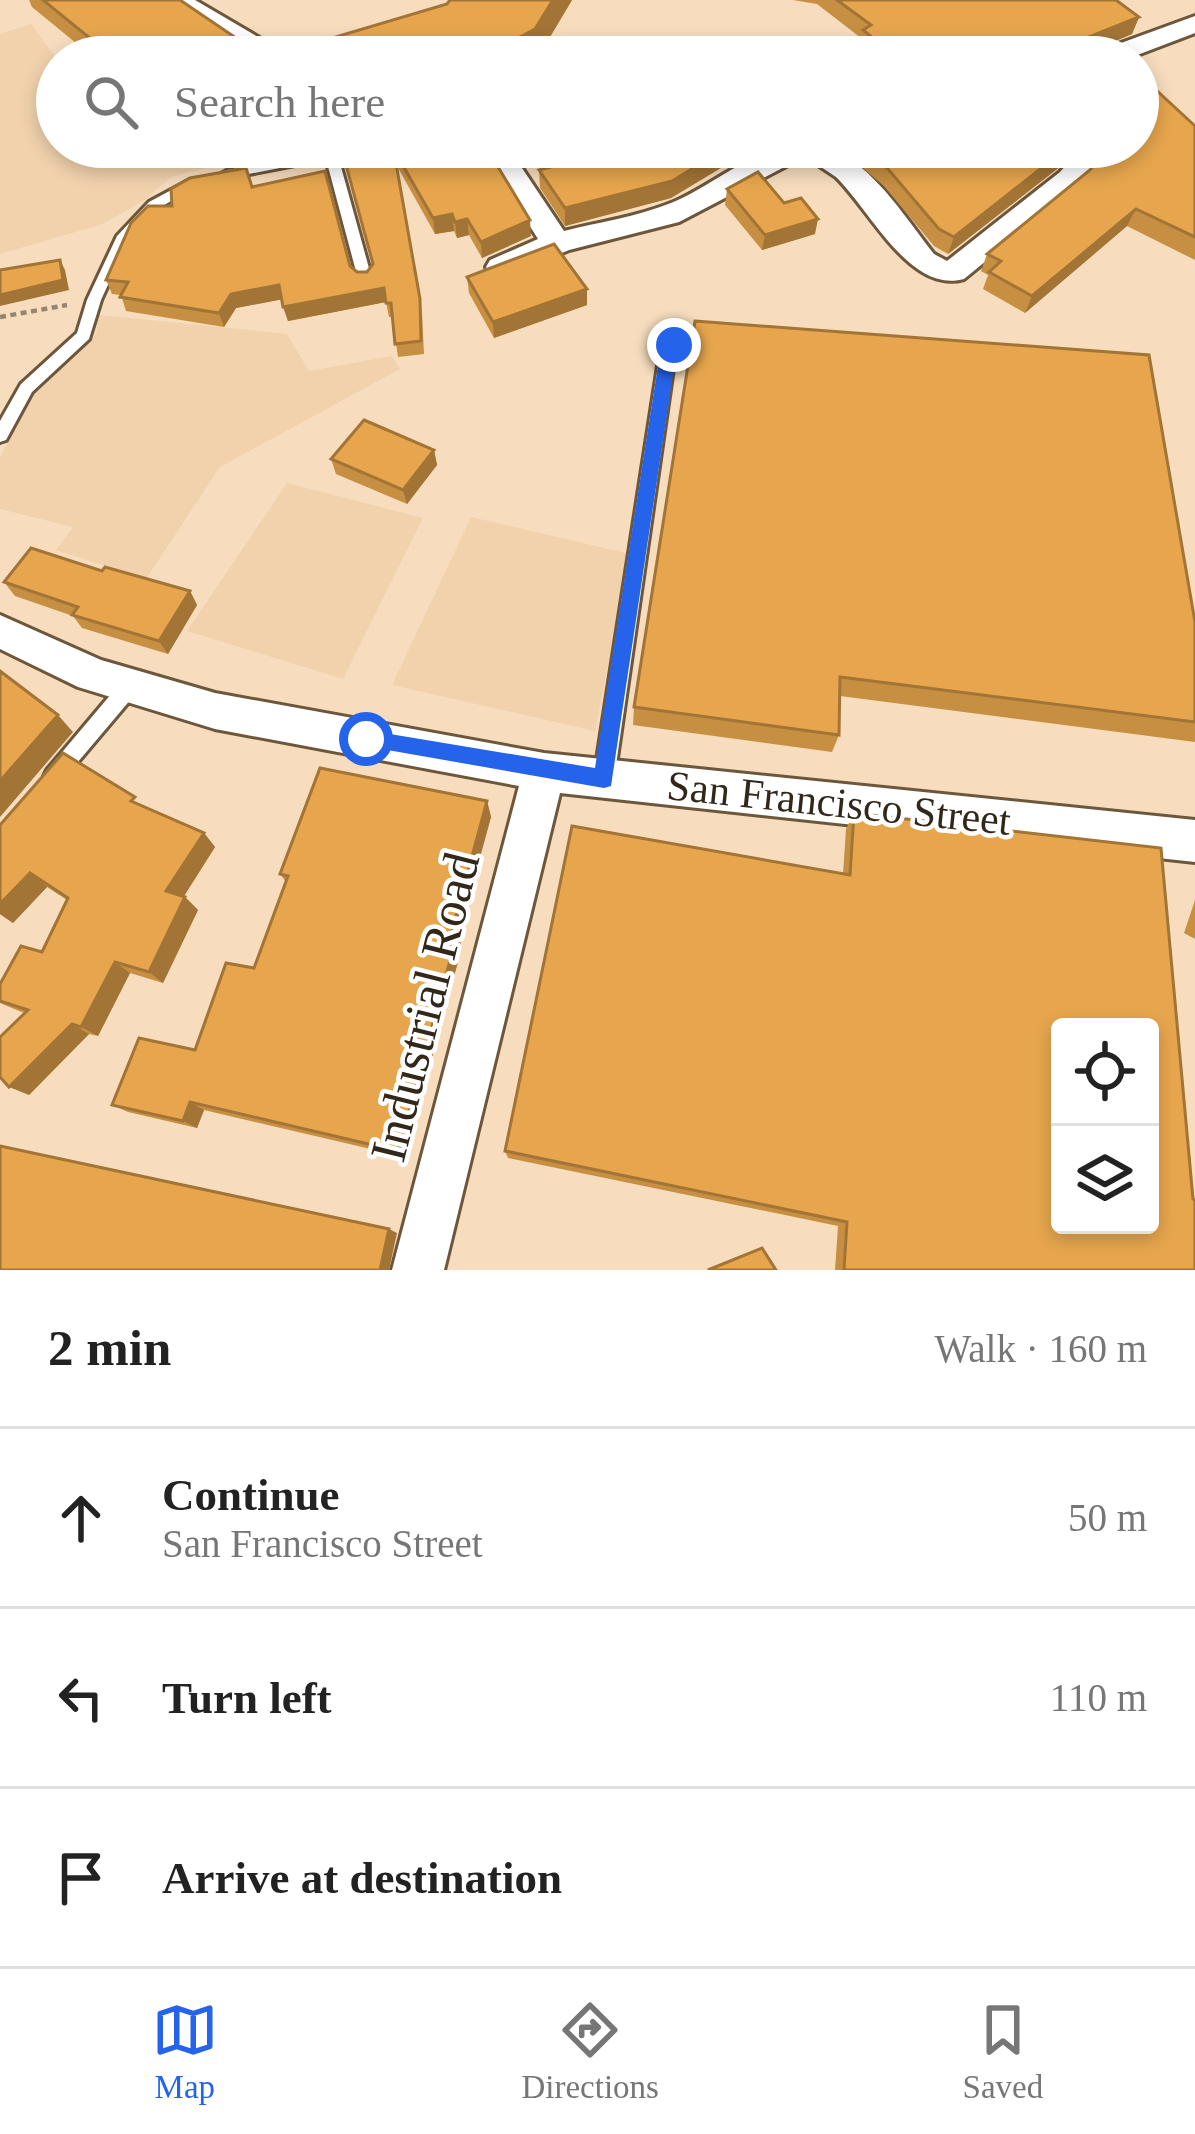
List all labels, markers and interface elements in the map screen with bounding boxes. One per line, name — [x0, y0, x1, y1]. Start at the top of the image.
search box — [36, 36, 1159, 168]
icon: search — [78, 69, 144, 135]
text: Search here — [174, 77, 385, 127]
route end — [647, 318, 701, 372]
route start — [339, 712, 393, 766]
street label: San Francisco Street — [665, 762, 1013, 844]
street label: Industrial Road — [360, 847, 490, 1167]
map controls — [1051, 1018, 1159, 1234]
button: locate — [1051, 1018, 1159, 1126]
button: layers — [1051, 1126, 1159, 1234]
text: 2 min — [48, 1320, 171, 1376]
text: Walk · 160 m — [935, 1327, 1147, 1370]
text: Continue — [162, 1470, 340, 1520]
icon: ahead — [48, 1485, 114, 1551]
text: 50 m — [1068, 1496, 1147, 1539]
text: San Francisco Street — [162, 1522, 483, 1565]
icon: left — [48, 1665, 114, 1731]
text: Turn left — [162, 1673, 332, 1723]
text: 110 m — [1050, 1676, 1147, 1719]
icon: arrive — [48, 1845, 114, 1911]
text: Arrive at destination — [162, 1853, 562, 1903]
tab: Map — [152, 1997, 218, 2106]
tab: Directions — [521, 1997, 659, 2106]
tab: Saved — [963, 1997, 1043, 2106]

